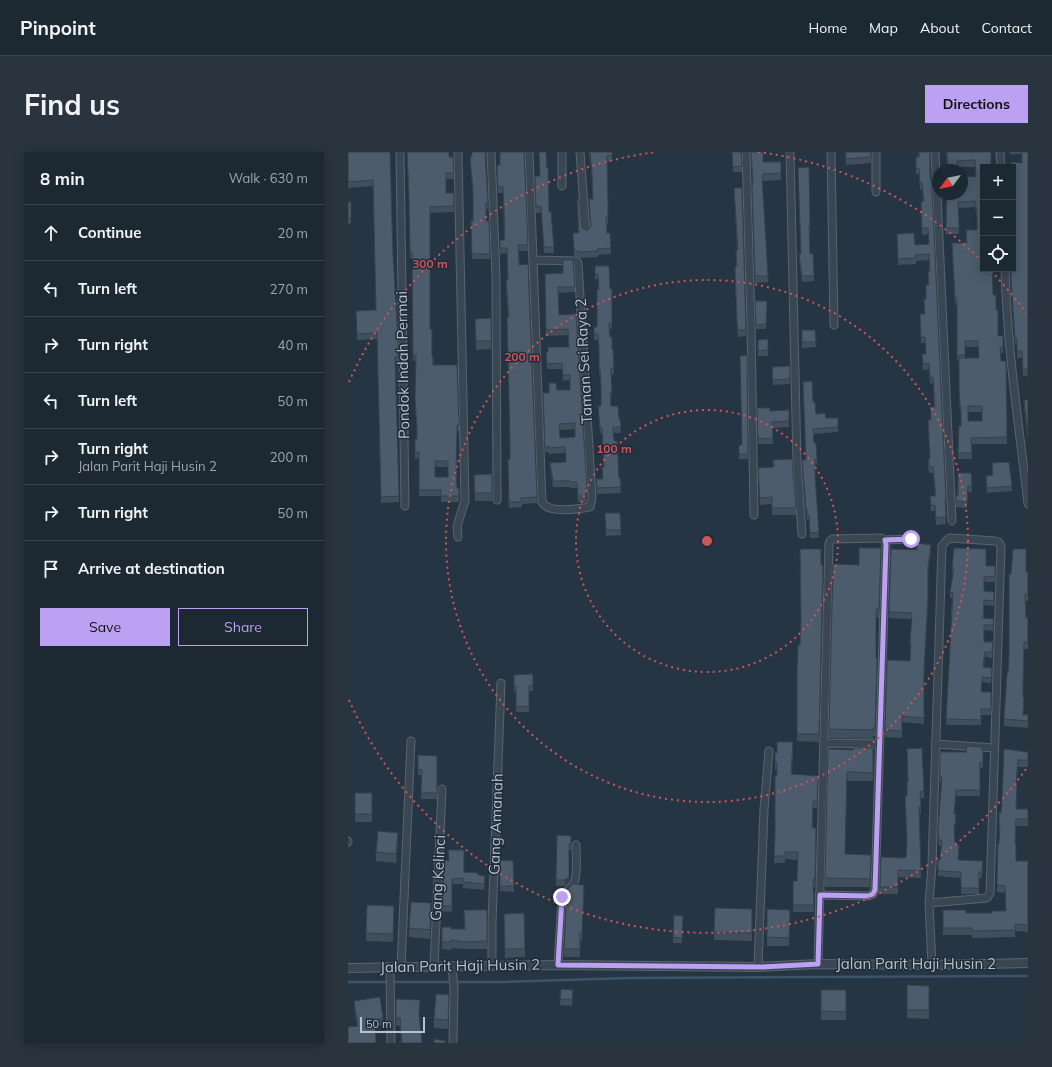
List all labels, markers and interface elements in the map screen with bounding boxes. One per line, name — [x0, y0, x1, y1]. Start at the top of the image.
text: Pinpoint — [20, 16, 96, 40]
text: Home — [808, 19, 847, 37]
text: Map — [869, 19, 898, 37]
text: About — [920, 19, 960, 37]
text: Contact — [982, 19, 1032, 37]
button: Directions — [925, 85, 1028, 123]
text: Find us — [24, 87, 120, 122]
north arrow — [932, 164, 968, 200]
map controls — [980, 164, 1016, 272]
button: + — [980, 164, 1016, 200]
text: 8 min — [40, 168, 85, 189]
text: Walk · 630 m — [229, 170, 308, 186]
button: − — [980, 200, 1016, 236]
icon: ahead — [40, 222, 62, 244]
text: Continue — [78, 223, 141, 242]
text: 20 m — [278, 225, 308, 241]
button: locate — [980, 236, 1016, 272]
text: 300 m — [412, 256, 448, 271]
icon: left — [40, 278, 62, 300]
text: Turn left — [78, 279, 137, 298]
text: 270 m — [270, 281, 308, 297]
street label: Pondok Indah Permai — [392, 291, 413, 439]
street label: Taman Sei Raya 2 — [571, 298, 596, 424]
icon: right — [40, 334, 62, 356]
text: Turn right — [78, 335, 148, 354]
text: 40 m — [278, 337, 308, 353]
text: 200 m — [504, 349, 540, 364]
icon: left — [40, 390, 62, 412]
text: Turn left — [78, 391, 137, 410]
text: 50 m — [278, 393, 308, 409]
text: Turn right — [78, 439, 148, 458]
text: 100 m — [596, 441, 632, 456]
icon: right — [40, 446, 62, 468]
text: 200 m — [270, 449, 308, 465]
text: Jalan Parit Haji Husin 2 — [78, 458, 217, 474]
icon: right — [40, 502, 62, 524]
text: Turn right — [78, 503, 148, 522]
text: 50 m — [278, 505, 308, 521]
route start — [902, 530, 920, 548]
centre of rings — [700, 534, 714, 548]
icon: arrive — [40, 558, 62, 580]
text: Arrive at destination — [78, 559, 225, 578]
button: Save — [40, 608, 170, 646]
button: Share — [178, 608, 308, 646]
street label: Gang Amanah — [484, 773, 507, 875]
street label: Gang Kelinci — [426, 834, 449, 921]
route end — [553, 888, 571, 906]
street label: Jalan Parit Haji Husin 2 — [836, 954, 996, 973]
street label: Jalan Parit Haji Husin 2 — [380, 955, 540, 976]
scale bar — [360, 1015, 425, 1034]
text: 50 m — [366, 1017, 392, 1031]

